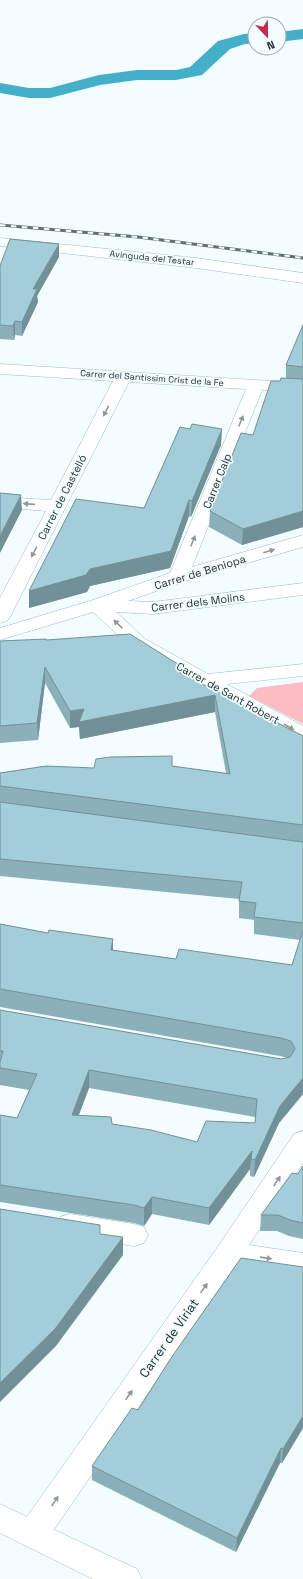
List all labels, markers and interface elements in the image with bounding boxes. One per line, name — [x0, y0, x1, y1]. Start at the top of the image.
north arrow — [247, 16, 287, 56]
text: N — [265, 37, 277, 53]
street label: Avinguda del Testar — [109, 248, 196, 268]
street label: Carrer del Santíssim Crist de la Fe — [80, 367, 224, 389]
one-way arrow — [103, 405, 109, 417]
one-way arrow — [239, 414, 245, 426]
street label: Carrer Calp — [200, 451, 234, 511]
street label: Carrer de Castelló — [34, 452, 90, 542]
one-way arrow — [23, 500, 35, 507]
one-way arrow — [190, 535, 196, 547]
one-way arrow — [31, 546, 37, 557]
one-way arrow — [263, 548, 275, 554]
street label: Carrer de Beniopa — [153, 551, 248, 593]
street label: Carrer dels Molins — [150, 589, 246, 615]
one-way arrow — [113, 619, 123, 629]
street label: Carrer de Sant Robert — [174, 659, 282, 727]
one-way arrow — [283, 724, 295, 731]
one-way arrow — [273, 1176, 281, 1186]
one-way arrow — [260, 1255, 272, 1261]
one-way arrow — [200, 1283, 208, 1294]
street label: Carrer de Viriat — [135, 1295, 203, 1381]
one-way arrow — [125, 1390, 133, 1400]
one-way arrow — [51, 1496, 59, 1507]

